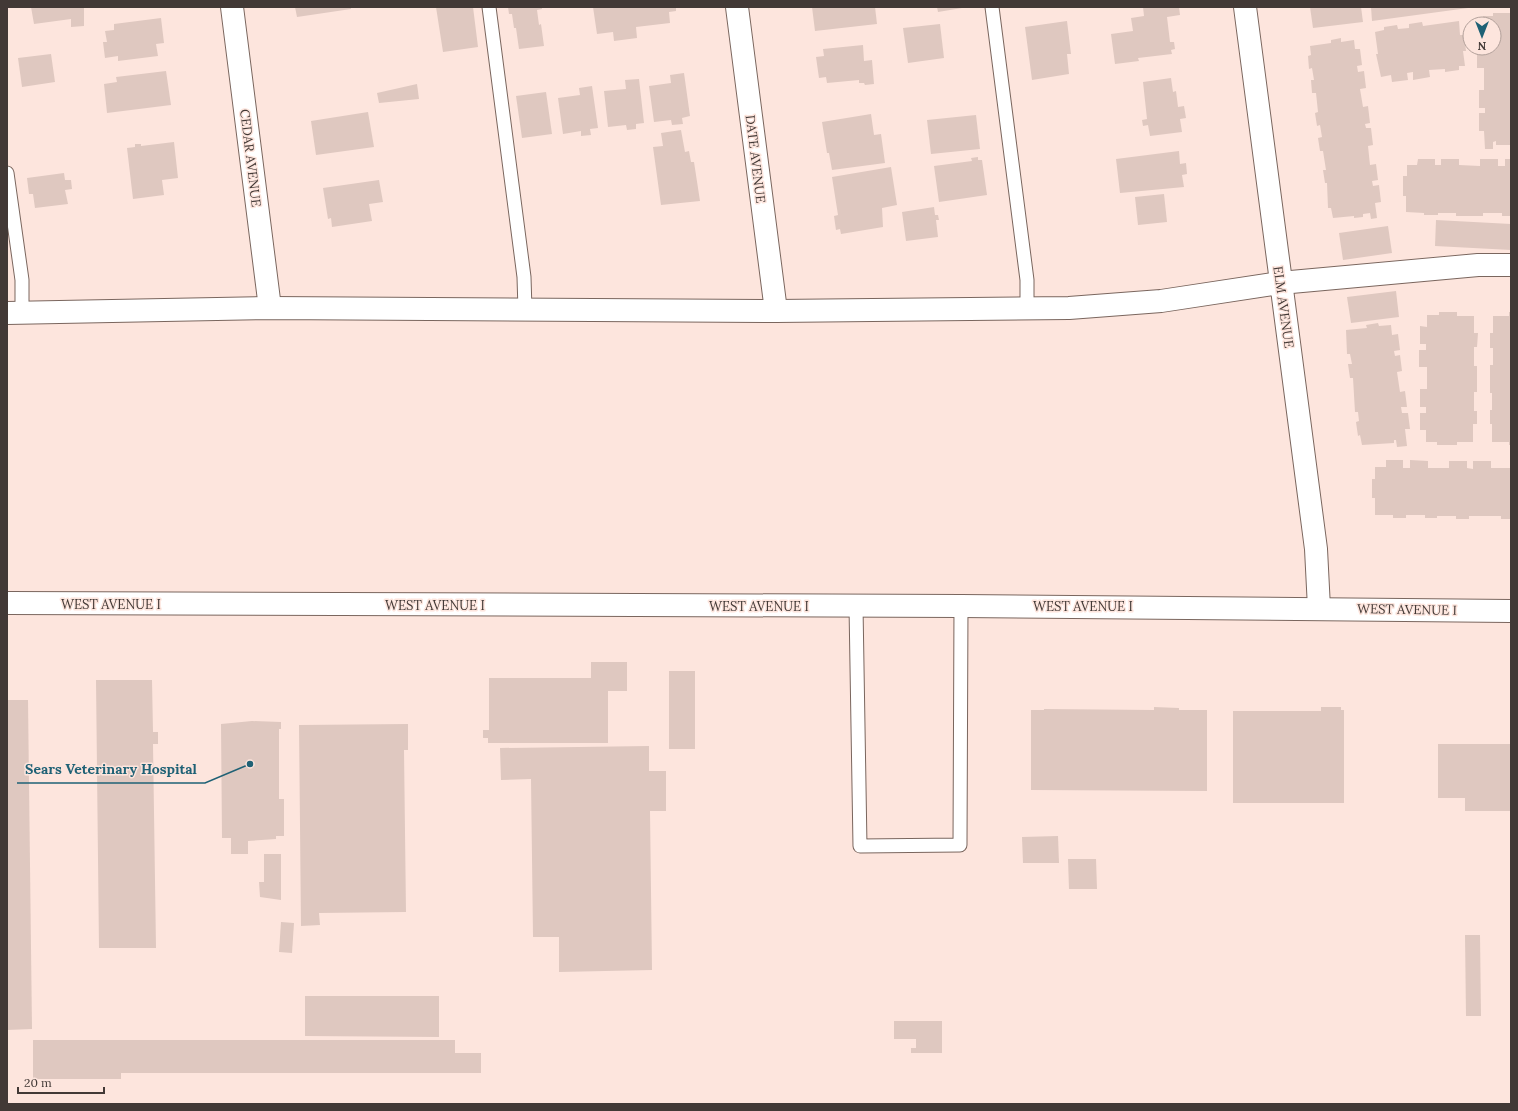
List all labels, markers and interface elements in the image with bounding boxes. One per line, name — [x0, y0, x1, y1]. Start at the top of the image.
north arrow — [1462, 16, 1502, 56]
text: N — [1477, 39, 1486, 53]
street label: CEDAR AVENUE — [236, 108, 265, 208]
street label: DATE AVENUE — [742, 114, 769, 204]
street label: ELM AVENUE — [1269, 265, 1298, 349]
street label: WEST AVENUE I — [61, 596, 161, 613]
street label: WEST AVENUE I — [385, 597, 485, 614]
street label: WEST AVENUE I — [709, 598, 809, 615]
street label: WEST AVENUE I — [1033, 598, 1133, 615]
street label: WEST AVENUE I — [1357, 600, 1457, 619]
callout: Sears Veterinary Hospital — [17, 757, 205, 783]
text: Sears Veterinary Hospital — [25, 760, 198, 778]
scale bar — [18, 1069, 104, 1095]
text: 20 m — [24, 1075, 52, 1090]

